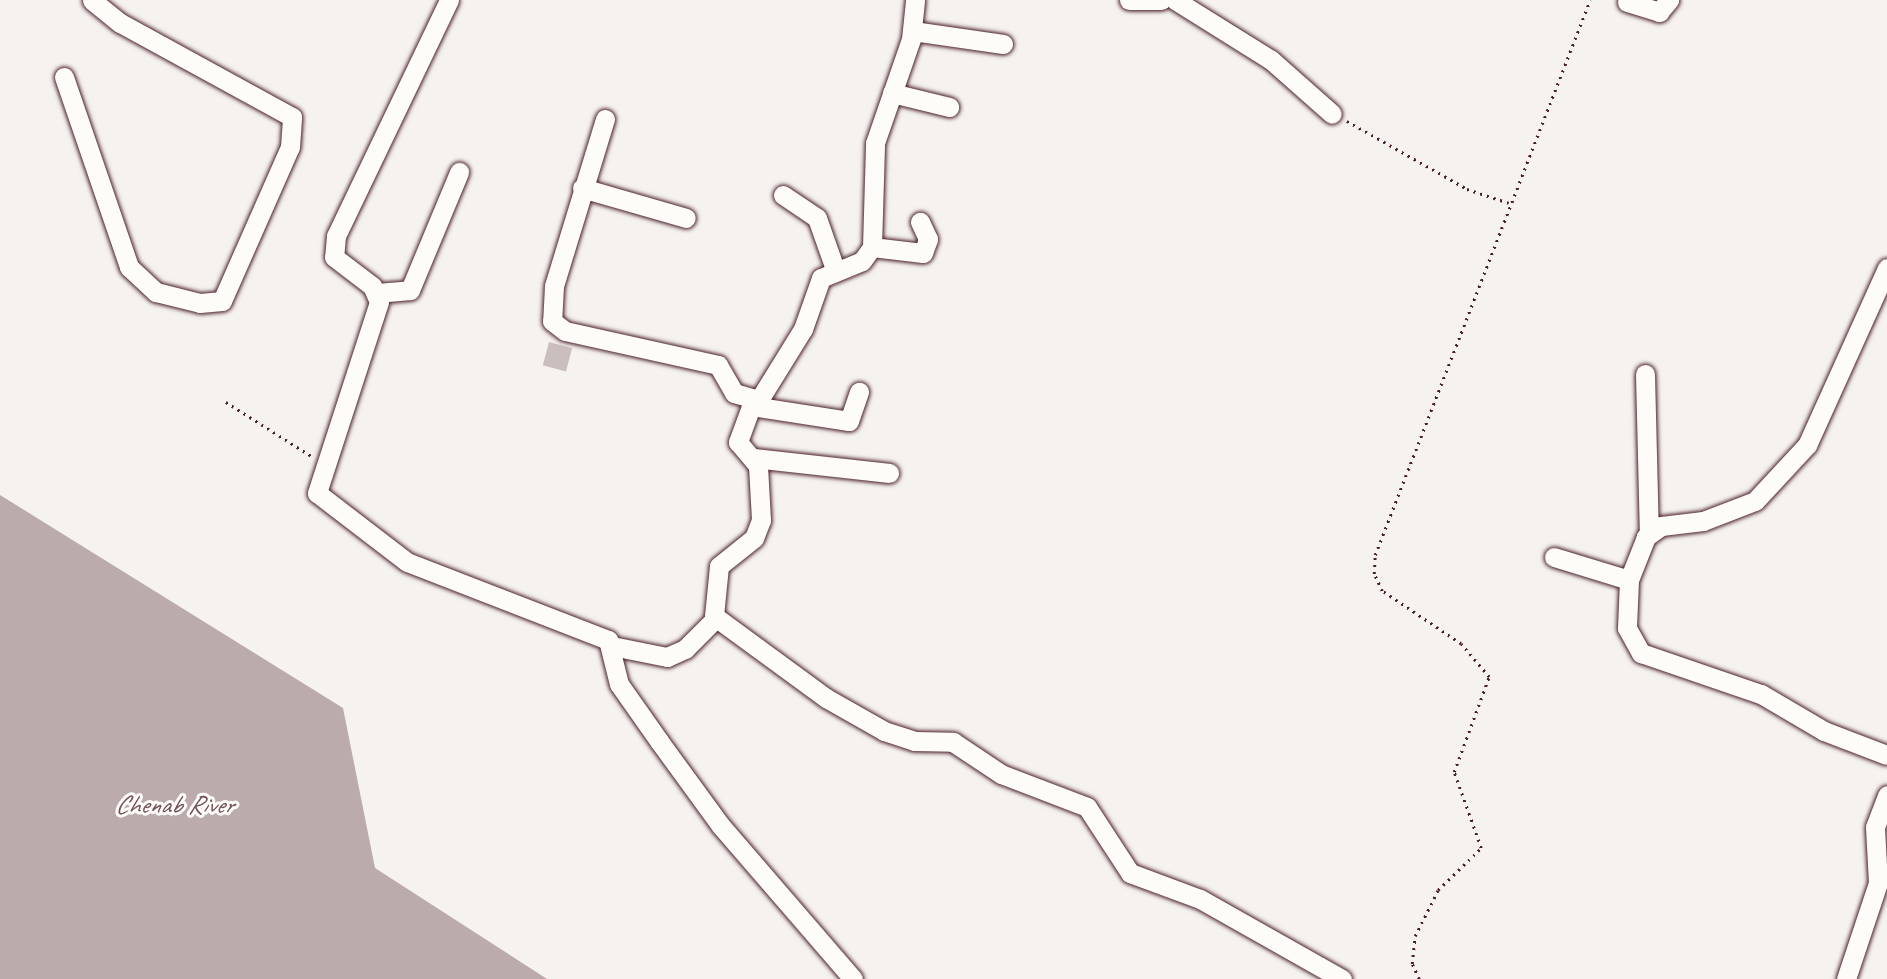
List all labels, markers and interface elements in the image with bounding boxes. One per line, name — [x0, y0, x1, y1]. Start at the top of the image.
water label: Chenab River — [115, 789, 233, 821]

